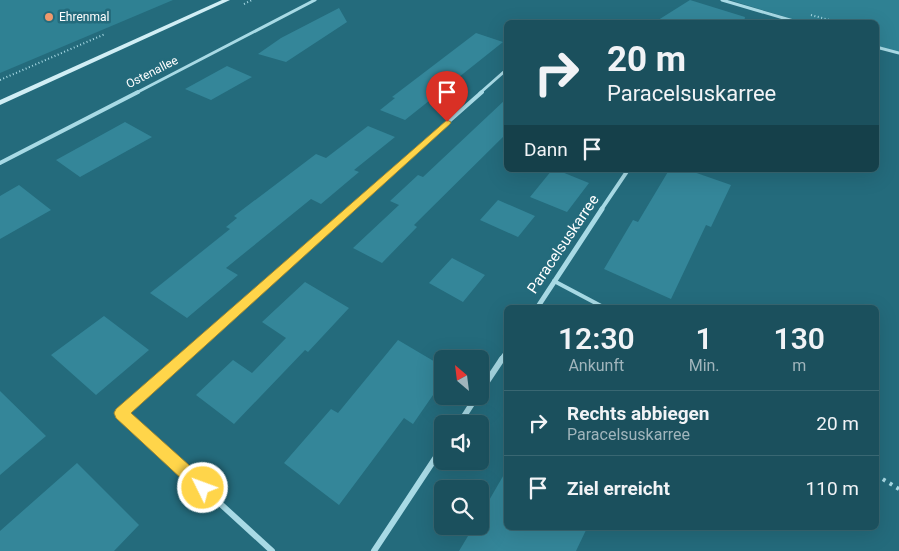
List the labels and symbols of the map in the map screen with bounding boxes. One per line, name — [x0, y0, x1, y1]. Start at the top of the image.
place label: Ehrenmal — [59, 10, 109, 24]
marker: Ehrenmal — [43, 11, 55, 23]
street label: Ostenallee — [124, 53, 180, 91]
pin — [426, 71, 468, 122]
street label: Paracelsuskarree — [523, 191, 603, 297]
north arrow — [434, 350, 489, 405]
position arrow — [176, 461, 228, 513]

